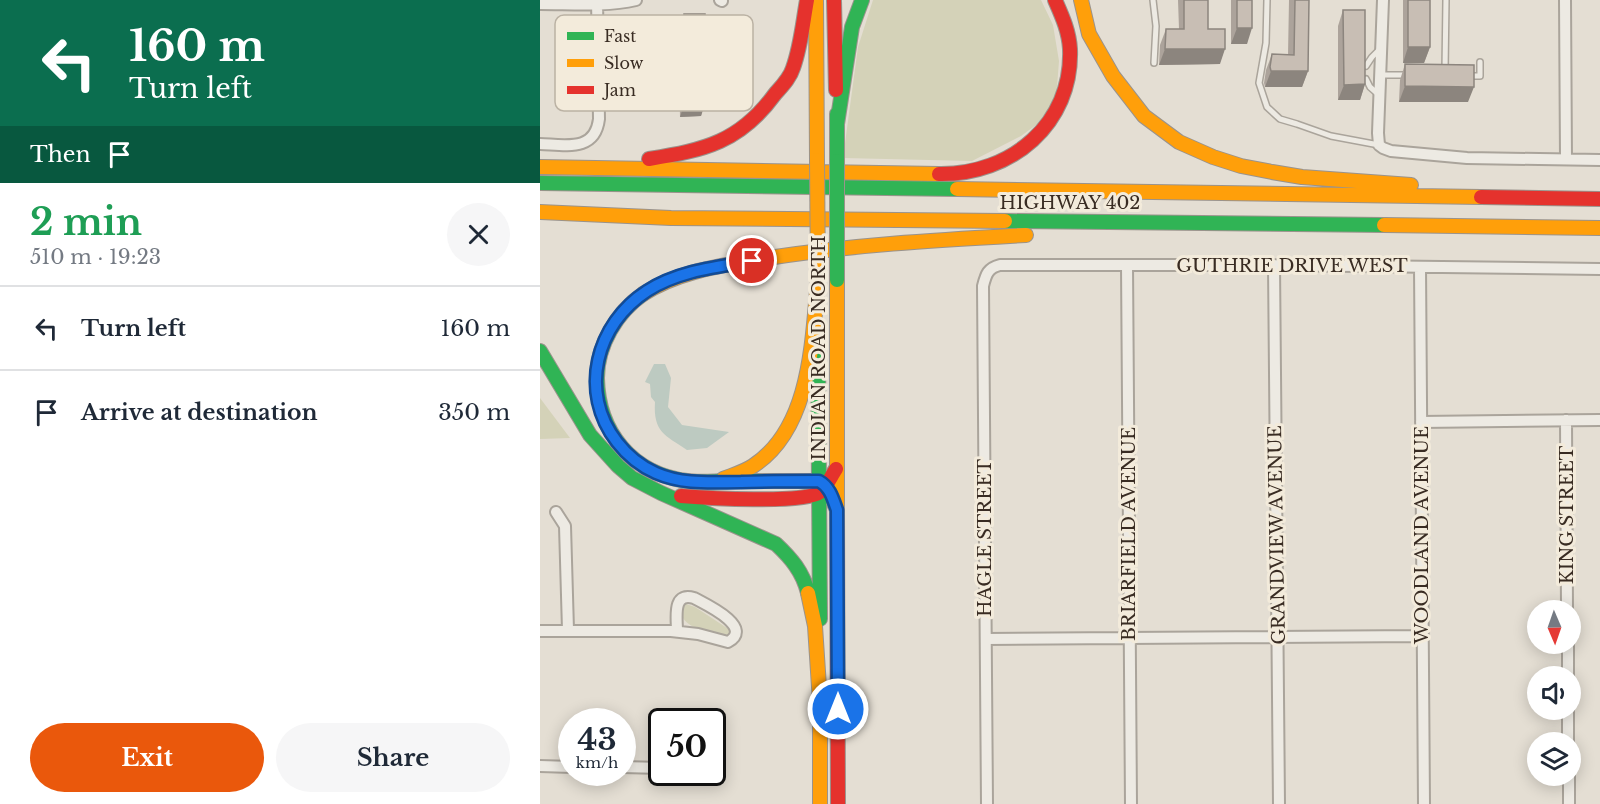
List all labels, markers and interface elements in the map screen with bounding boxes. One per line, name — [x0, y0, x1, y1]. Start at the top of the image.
legend — [555, 15, 753, 111]
text: 160 m — [129, 20, 265, 72]
icon: left — [30, 24, 108, 102]
text: Fast — [604, 26, 636, 46]
text: Slow — [604, 53, 644, 73]
text: Turn left — [129, 72, 252, 105]
text: Jam — [602, 80, 636, 100]
icon: arrive — [103, 138, 136, 171]
text: Then — [30, 141, 91, 168]
street label: HIGHWAY 402 — [1000, 192, 1140, 214]
text: 2 min — [30, 200, 142, 245]
button: close — [447, 203, 510, 266]
pin — [726, 235, 777, 286]
street label: INDIAN ROAD NORTH — [808, 235, 830, 461]
icon: arrive — [735, 244, 768, 277]
text: 510 m · 19:23 — [30, 245, 161, 269]
street label: GUTHRIE DRIVE WEST — [1176, 255, 1408, 277]
icon: left — [30, 312, 63, 345]
text: Turn left — [81, 315, 186, 342]
text: 160 m — [440, 315, 510, 342]
icon: arrive — [30, 396, 63, 429]
text: Arrive at destination — [81, 399, 318, 426]
text: 350 m — [438, 399, 510, 426]
street label: GRANDVIEW AVENUE — [1264, 425, 1290, 645]
street label: WOODLAND AVENUE — [1411, 426, 1433, 645]
street label: BRIARFIELD AVENUE — [1118, 427, 1140, 641]
street label: KING STREET — [1556, 445, 1578, 584]
street label: HAGLE STREET — [974, 459, 996, 617]
north arrow — [1527, 600, 1581, 654]
map controls — [1527, 600, 1581, 786]
button: sound — [1527, 666, 1581, 720]
position arrow — [806, 677, 870, 741]
speed limit sign: 50 — [648, 708, 726, 786]
text: 43 — [577, 721, 617, 758]
button: Exit — [30, 723, 264, 792]
button: Share — [276, 723, 510, 792]
button: layers — [1527, 732, 1581, 786]
text: km/h — [576, 753, 618, 772]

